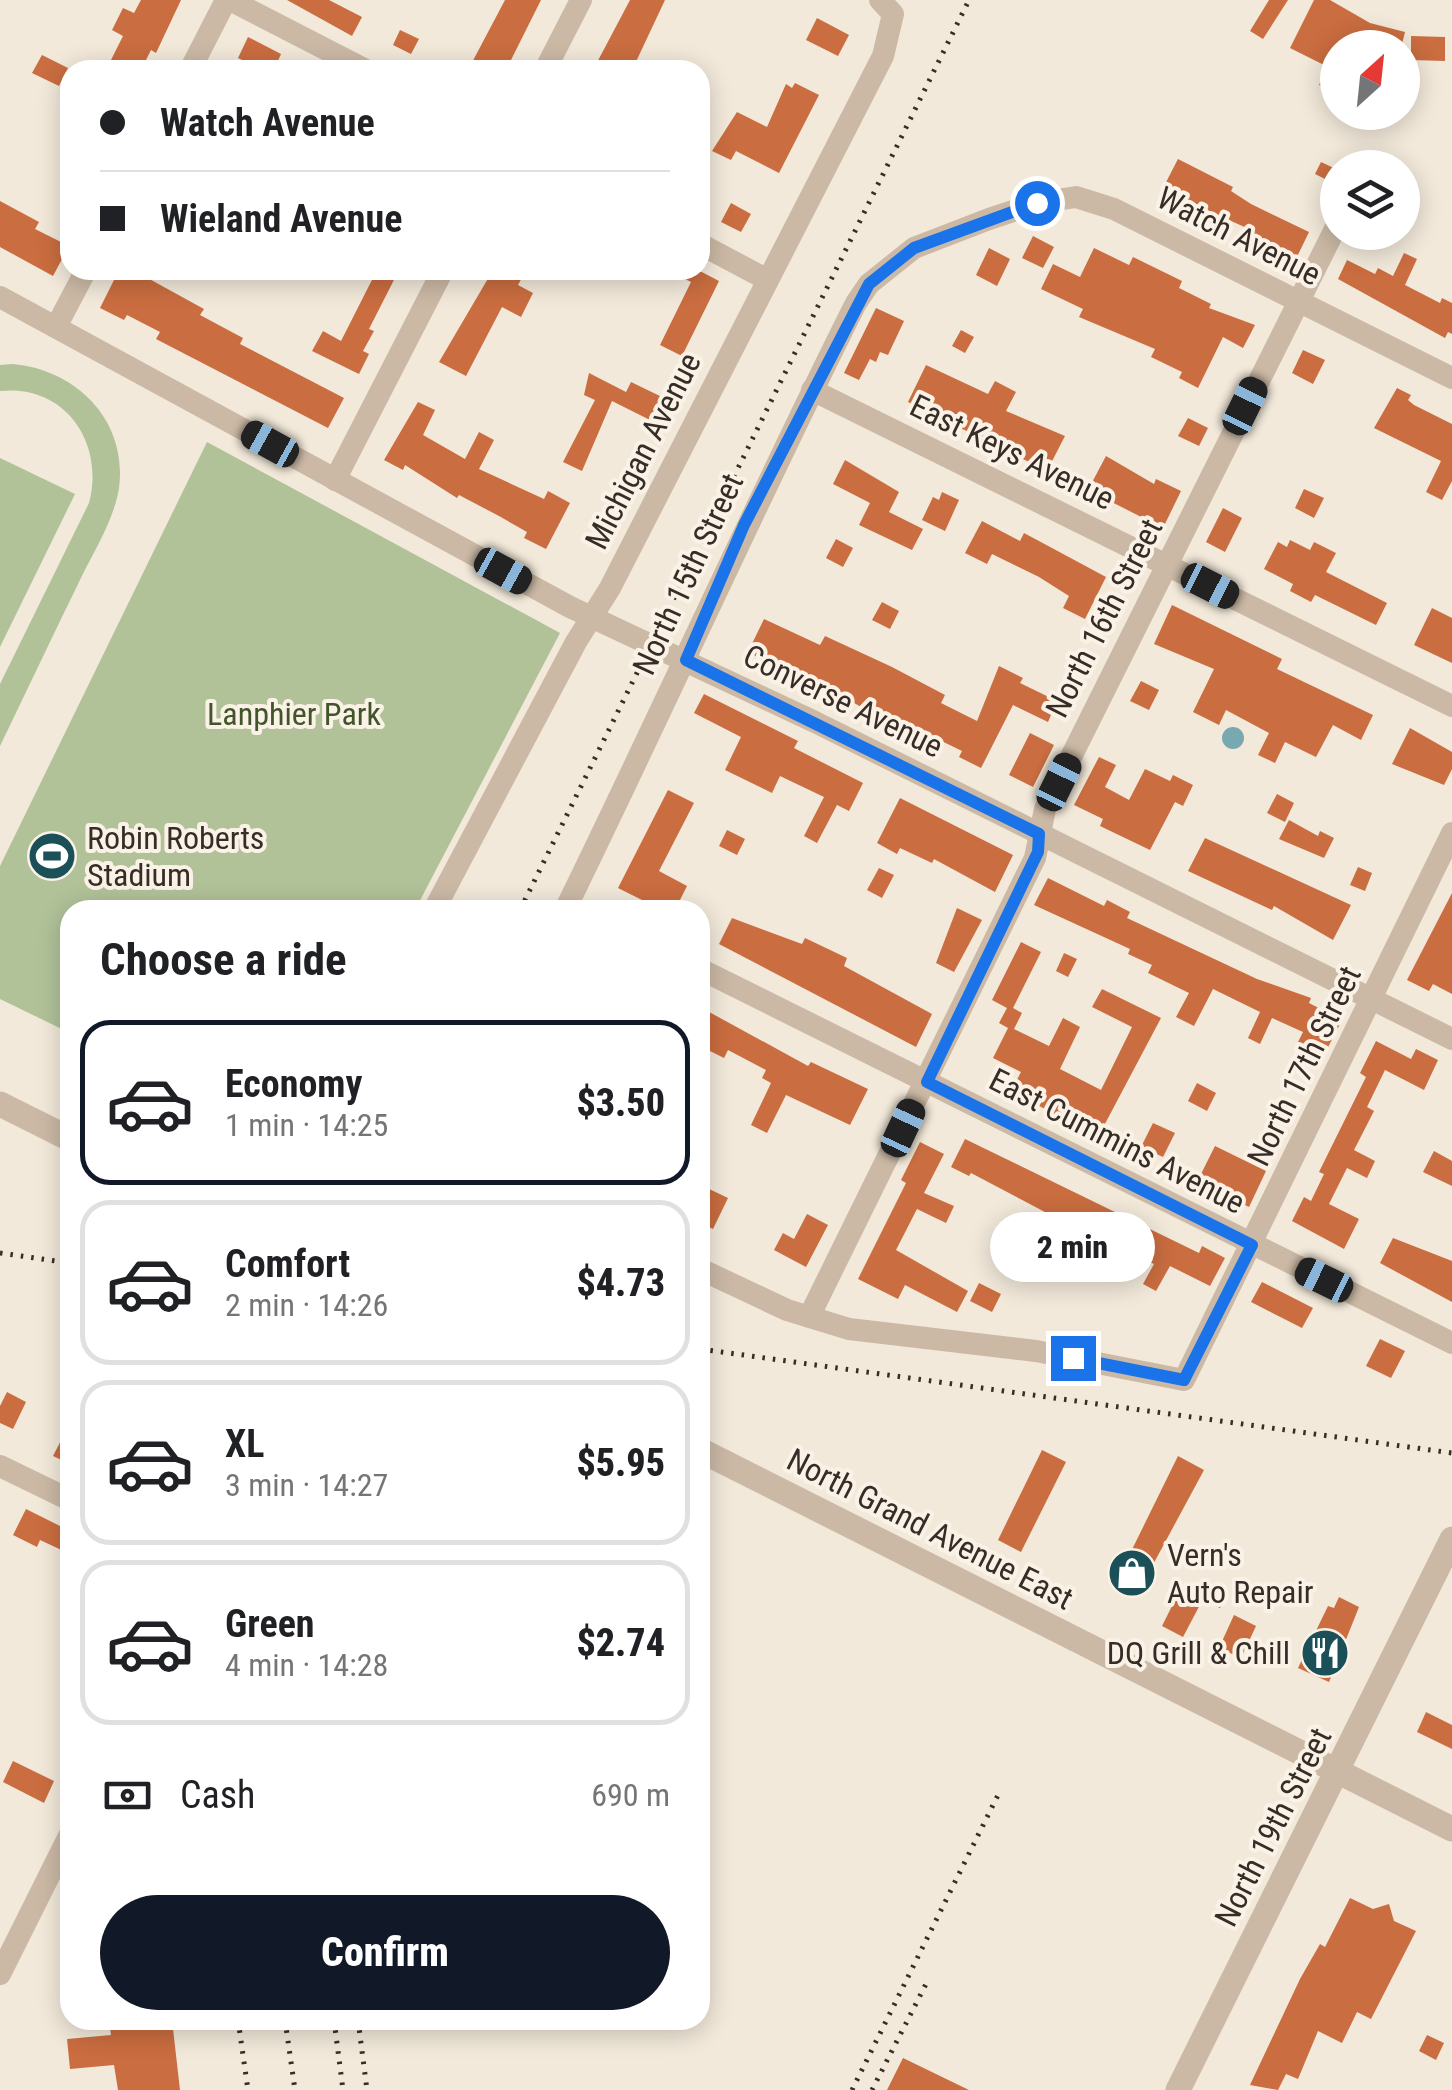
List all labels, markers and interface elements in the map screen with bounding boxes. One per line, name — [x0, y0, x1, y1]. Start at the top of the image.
north arrow — [1320, 30, 1420, 130]
map controls — [1320, 30, 1420, 250]
text: Watch Avenue — [160, 101, 375, 145]
button: layers — [1320, 150, 1420, 250]
street label: Watch Avenue — [1151, 179, 1327, 293]
route start — [1015, 181, 1060, 226]
text: Wieland Avenue — [160, 197, 402, 241]
street label: Michigan Avenue — [577, 347, 709, 555]
car — [1218, 372, 1272, 440]
street label: East Keys Avenue — [904, 386, 1120, 518]
car — [236, 416, 304, 472]
street label: North 15th Street — [625, 467, 751, 681]
street label: North 16th Street — [1038, 512, 1170, 724]
car — [469, 543, 537, 599]
car — [1176, 559, 1244, 613]
street label: Converse Avenue — [737, 636, 949, 766]
park label: Lanphier Park — [207, 695, 381, 733]
car — [1032, 748, 1086, 816]
place label: Robin Roberts Stadium — [87, 819, 264, 894]
sports icon: Robin Roberts Stadium — [26, 830, 78, 882]
text: Choose a ride — [100, 933, 347, 986]
street label: North 17th Street — [1239, 960, 1369, 1172]
icon: car — [105, 1058, 195, 1148]
street label: East Cummins Avenue — [983, 1060, 1251, 1222]
text: Economy — [225, 1062, 362, 1106]
text: $3.50 — [576, 1081, 665, 1125]
car — [877, 1094, 929, 1162]
text: 1 min · 14:25 — [225, 1106, 388, 1144]
callout: 2 min — [990, 1213, 1156, 1283]
text: 2 min — [1037, 1228, 1108, 1266]
icon: car — [105, 1238, 195, 1328]
text: Comfort — [225, 1242, 350, 1286]
car — [1290, 1253, 1358, 1307]
text: $4.73 — [576, 1261, 665, 1305]
text: 2 min · 14:26 — [225, 1286, 388, 1324]
route end — [1051, 1336, 1096, 1381]
icon: car — [105, 1418, 195, 1508]
text: XL — [225, 1422, 264, 1466]
street label: North Grand Avenue East — [781, 1440, 1079, 1618]
text: $5.95 — [576, 1441, 665, 1485]
text: 3 min · 14:27 — [225, 1466, 388, 1504]
place label: Vern's Auto Repair — [1167, 1536, 1314, 1611]
shop icon: Vern's Auto Repair — [1106, 1547, 1158, 1599]
icon: car — [105, 1598, 195, 1688]
text: Green — [225, 1602, 315, 1646]
text: $2.74 — [576, 1621, 665, 1665]
restaurant icon: DQ Grill & Chill — [1299, 1627, 1351, 1679]
place label: DQ Grill & Chill — [1107, 1634, 1290, 1672]
text: 4 min · 14:28 — [225, 1646, 388, 1684]
street label: North 19th Street — [1207, 1721, 1339, 1933]
icon: cash — [100, 1768, 155, 1823]
text: Cash — [180, 1773, 255, 1817]
text: 690 m — [591, 1776, 670, 1814]
button: Confirm — [100, 1895, 670, 2010]

